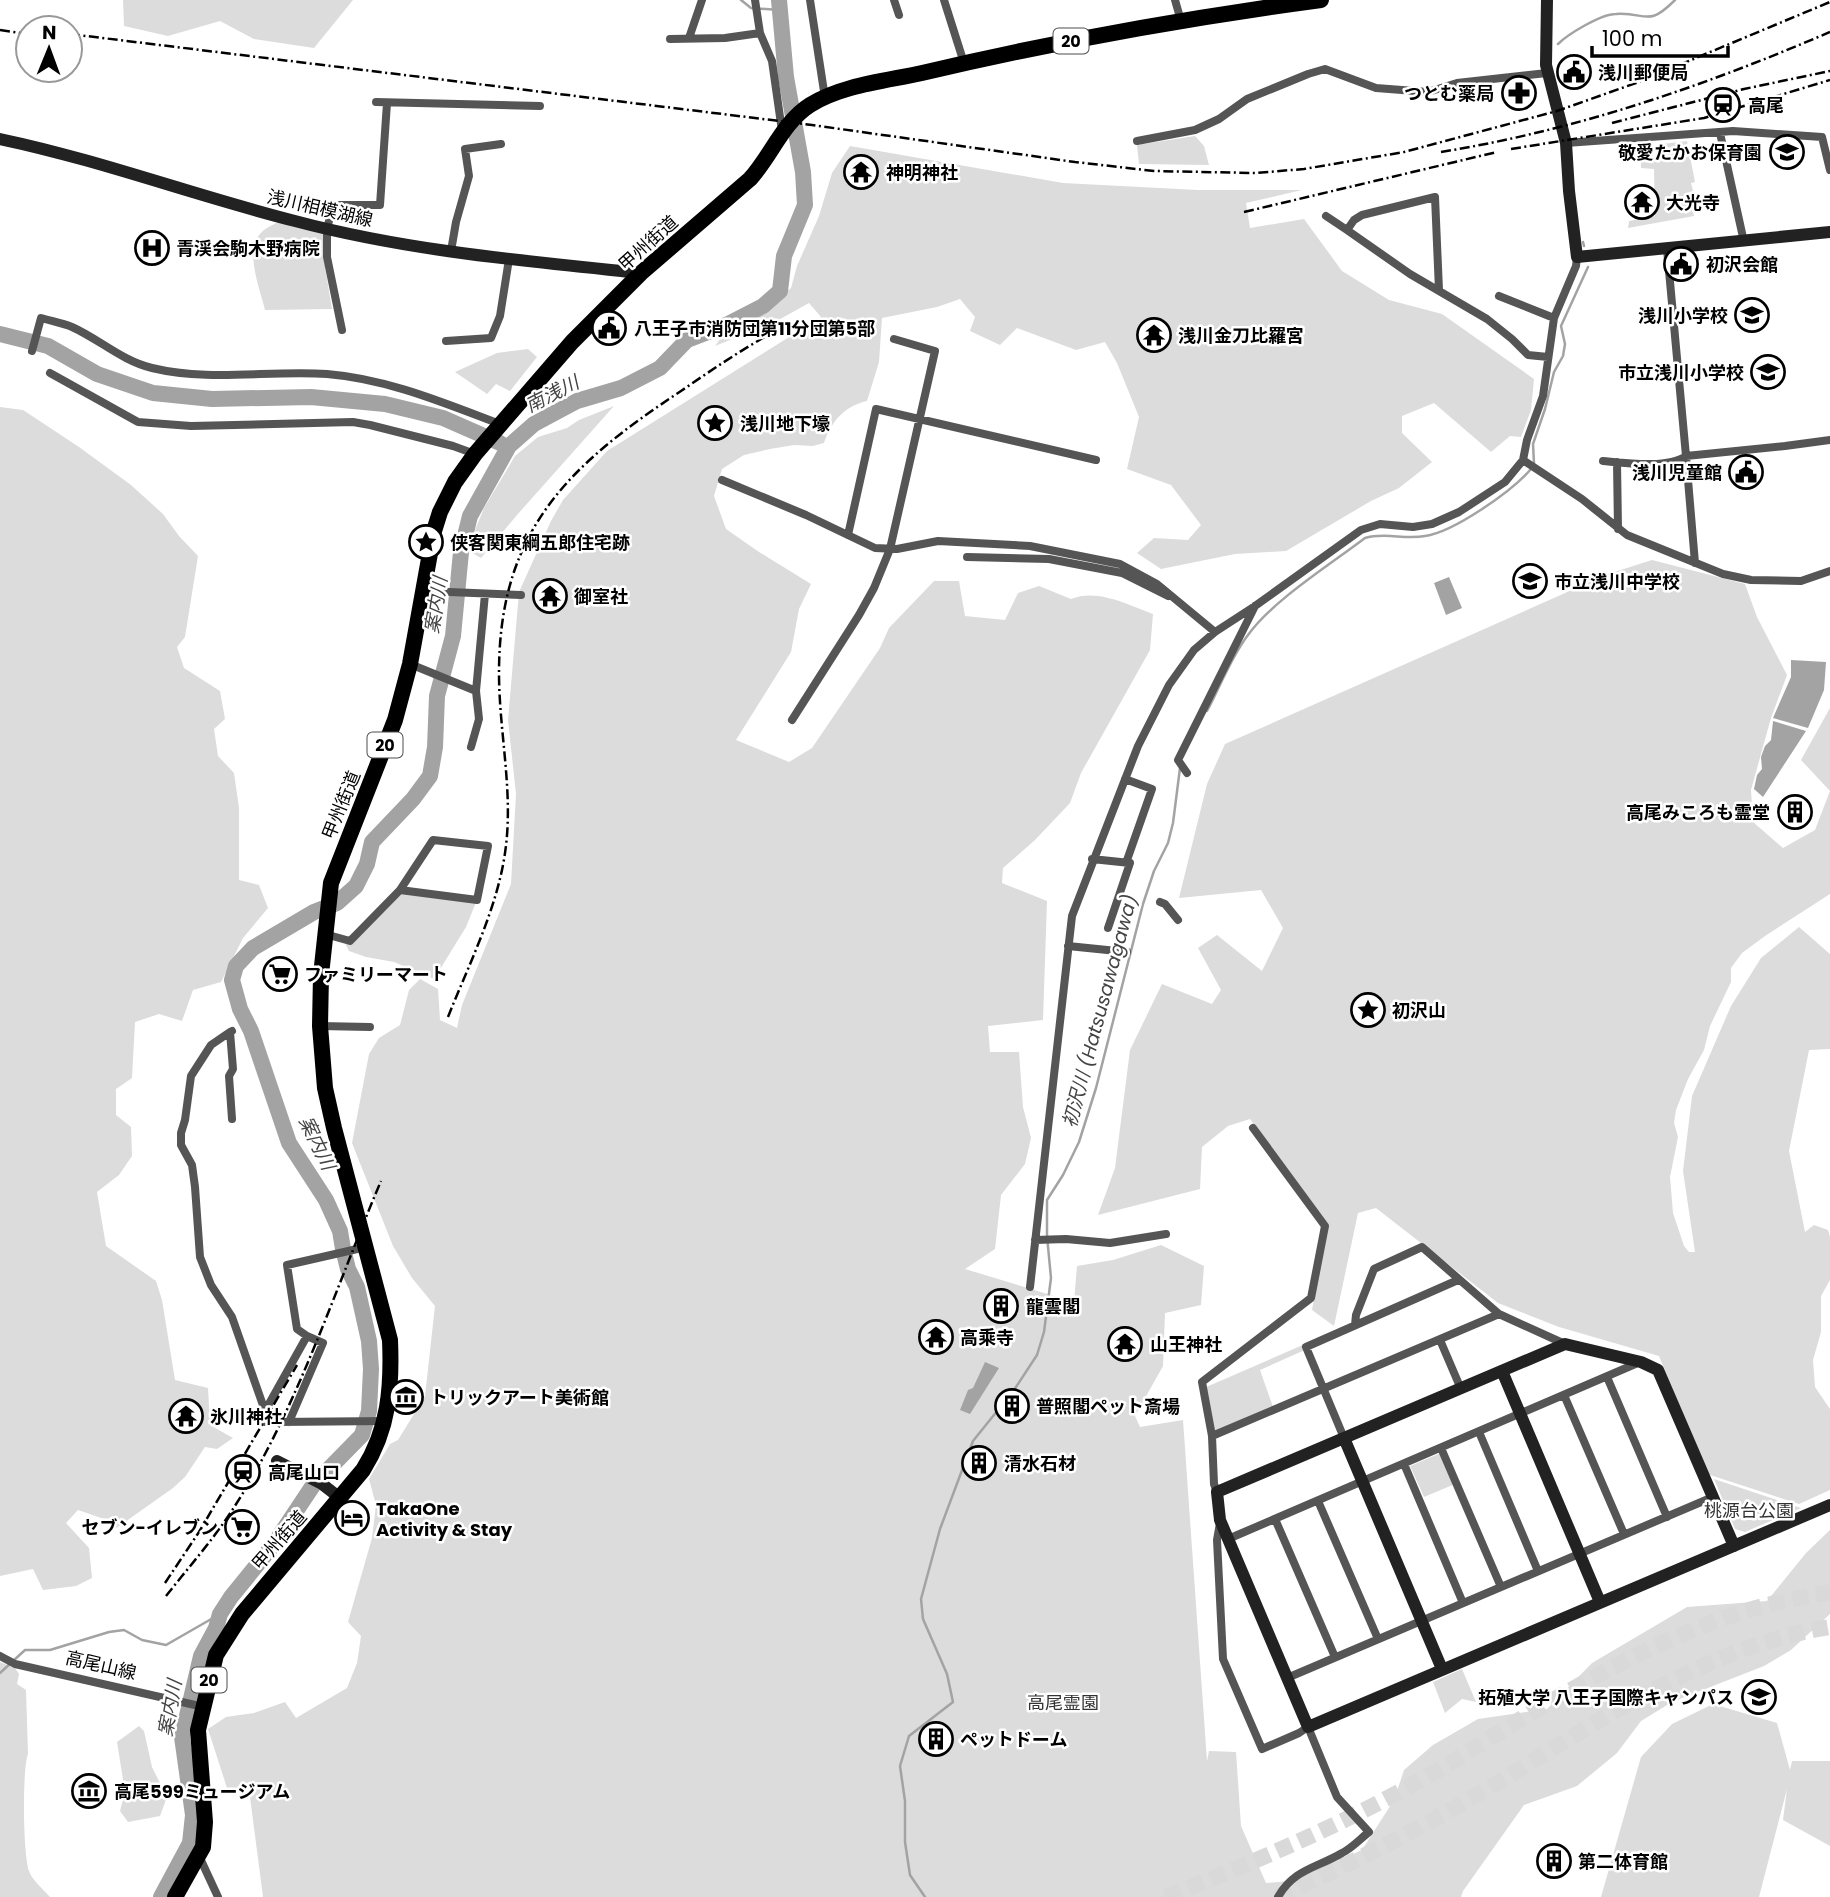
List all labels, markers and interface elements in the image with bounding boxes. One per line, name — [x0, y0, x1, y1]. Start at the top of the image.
north arrow — [14, 14, 84, 84]
scale bar — [1592, 14, 1728, 58]
text: N — [42, 19, 57, 46]
text: 100 m — [1602, 24, 1662, 53]
road number: 20 — [1054, 28, 1088, 54]
public building icon: 浅川郵便局 — [1555, 53, 1593, 91]
place label: 浅川郵便局 — [1598, 60, 1688, 85]
pharmacy icon: つとむ薬局 — [1500, 74, 1538, 112]
place label: つとむ薬局 — [1404, 81, 1494, 106]
station icon: 高尾 — [1704, 86, 1742, 124]
place label: 高尾 — [1748, 93, 1784, 118]
school or university icon: 敬愛たかお保育園 — [1768, 133, 1806, 171]
place label: 敬愛たかお保育園 — [1618, 140, 1762, 165]
temple icon: 神明神社 — [842, 153, 880, 191]
place label: 神明神社 — [886, 160, 958, 185]
temple icon: 大光寺 — [1623, 183, 1661, 221]
street label: 浅川相模湖線 — [265, 184, 375, 232]
place label: 大光寺 — [1666, 190, 1720, 215]
street label: 甲州街道 — [613, 210, 683, 276]
hospital icon: 青渓会駒木野病院 — [133, 229, 171, 267]
place label: 青渓会駒木野病院 — [176, 236, 320, 261]
public building icon: 初沢会館 — [1662, 245, 1700, 283]
place label: 初沢会館 — [1706, 252, 1778, 277]
school or university icon: 浅川小学校 — [1733, 296, 1771, 334]
place label: 浅川小学校 — [1638, 303, 1728, 328]
public building icon: 八王子市消防団第11分団第5部 — [590, 309, 628, 347]
place label: 八王子市消防団第11分団第5部 — [634, 316, 875, 341]
temple icon: 浅川金刀比羅宮 — [1135, 316, 1173, 354]
place label: 浅川金刀比羅宮 — [1178, 323, 1304, 348]
school or university icon: 市立浅川小学校 — [1749, 353, 1787, 391]
place label: 市立浅川小学校 — [1618, 360, 1744, 385]
water label: 南浅川 — [520, 368, 585, 419]
place icon: 浅川地下壕 — [696, 404, 734, 442]
place label: 浅川地下壕 — [740, 411, 830, 436]
public building icon: 浅川児童館 — [1727, 453, 1765, 491]
place label: 浅川児童館 — [1632, 460, 1722, 485]
place icon: 侠客関東綱五郎住宅跡 — [407, 523, 445, 561]
place label: 侠客関東綱五郎住宅跡 — [450, 530, 630, 555]
school or university icon: 市立浅川中学校 — [1511, 562, 1549, 600]
place label: 市立浅川中学校 — [1554, 569, 1680, 594]
water label: 案内川 — [418, 573, 454, 635]
temple icon: 御室社 — [531, 577, 569, 615]
place label: 御室社 — [573, 584, 628, 609]
road number: 20 — [368, 732, 402, 758]
street label: 甲州街道 — [316, 767, 366, 843]
building icon: 高尾みころも霊堂 — [1776, 793, 1814, 831]
place label: 高尾みころも霊堂 — [1626, 800, 1770, 825]
water label: 初沢川 (Hatsusawagawa) — [1056, 891, 1144, 1131]
supermarket icon: ファミリーマート — [261, 955, 299, 993]
place label: ファミリーマート — [304, 962, 448, 987]
place icon: 初沢山 — [1349, 991, 1387, 1029]
place label: 初沢山 — [1392, 998, 1446, 1023]
water label: 案内川 — [292, 1111, 343, 1176]
building icon: 龍雲閣 — [982, 1287, 1020, 1325]
place label: 龍雲閣 — [1026, 1294, 1080, 1319]
temple icon: 高乘寺 — [917, 1318, 955, 1356]
place label: 高乘寺 — [960, 1325, 1014, 1350]
temple icon: 山王神社 — [1106, 1325, 1144, 1363]
place label: 山王神社 — [1150, 1332, 1222, 1357]
museum icon: トリックアート美術館 — [387, 1378, 425, 1416]
place label: トリックアート美術館 — [430, 1385, 609, 1410]
building icon: 普照閣ペット斎場 — [993, 1387, 1031, 1425]
place label: 普照閣ペット斎場 — [1036, 1394, 1180, 1419]
temple icon: 氷川神社 — [167, 1397, 205, 1435]
place label: 氷川神社 — [210, 1404, 282, 1429]
building icon: 清水石材 — [960, 1444, 998, 1482]
place label: 清水石材 — [1004, 1451, 1076, 1476]
station icon: 高尾山口 — [224, 1453, 262, 1491]
place label: 高尾山口 — [268, 1460, 340, 1485]
place label: TakaOne Activity & Stay — [376, 1496, 513, 1542]
park label: 桃源台公園 — [1704, 1498, 1794, 1523]
hotel icon: TakaOne Activity & Stay — [333, 1499, 371, 1537]
street label: 甲州街道 — [246, 1505, 312, 1575]
supermarket icon: セブン-イレブン — [223, 1508, 261, 1546]
place label: セブン-イレブン — [82, 1515, 218, 1540]
street label: 高尾山線 — [63, 1645, 139, 1685]
road number: 20 — [192, 1668, 227, 1692]
water label: 案内川 — [152, 1676, 189, 1738]
school or university icon: 拓殖大学 八王子国際キャンパス — [1740, 1678, 1778, 1716]
place label: 拓殖大学 八王子国際キャンパス — [1478, 1685, 1734, 1710]
park label: 高尾霊園 — [1027, 1690, 1099, 1715]
building icon: ペットドーム — [917, 1720, 955, 1758]
place label: ペットドーム — [960, 1727, 1067, 1752]
museum icon: 高尾599ミュージアム — [70, 1772, 108, 1810]
place label: 高尾599ミュージアム — [114, 1779, 290, 1804]
building icon: 第二体育館 — [1535, 1842, 1573, 1880]
place label: 第二体育館 — [1578, 1849, 1668, 1874]

